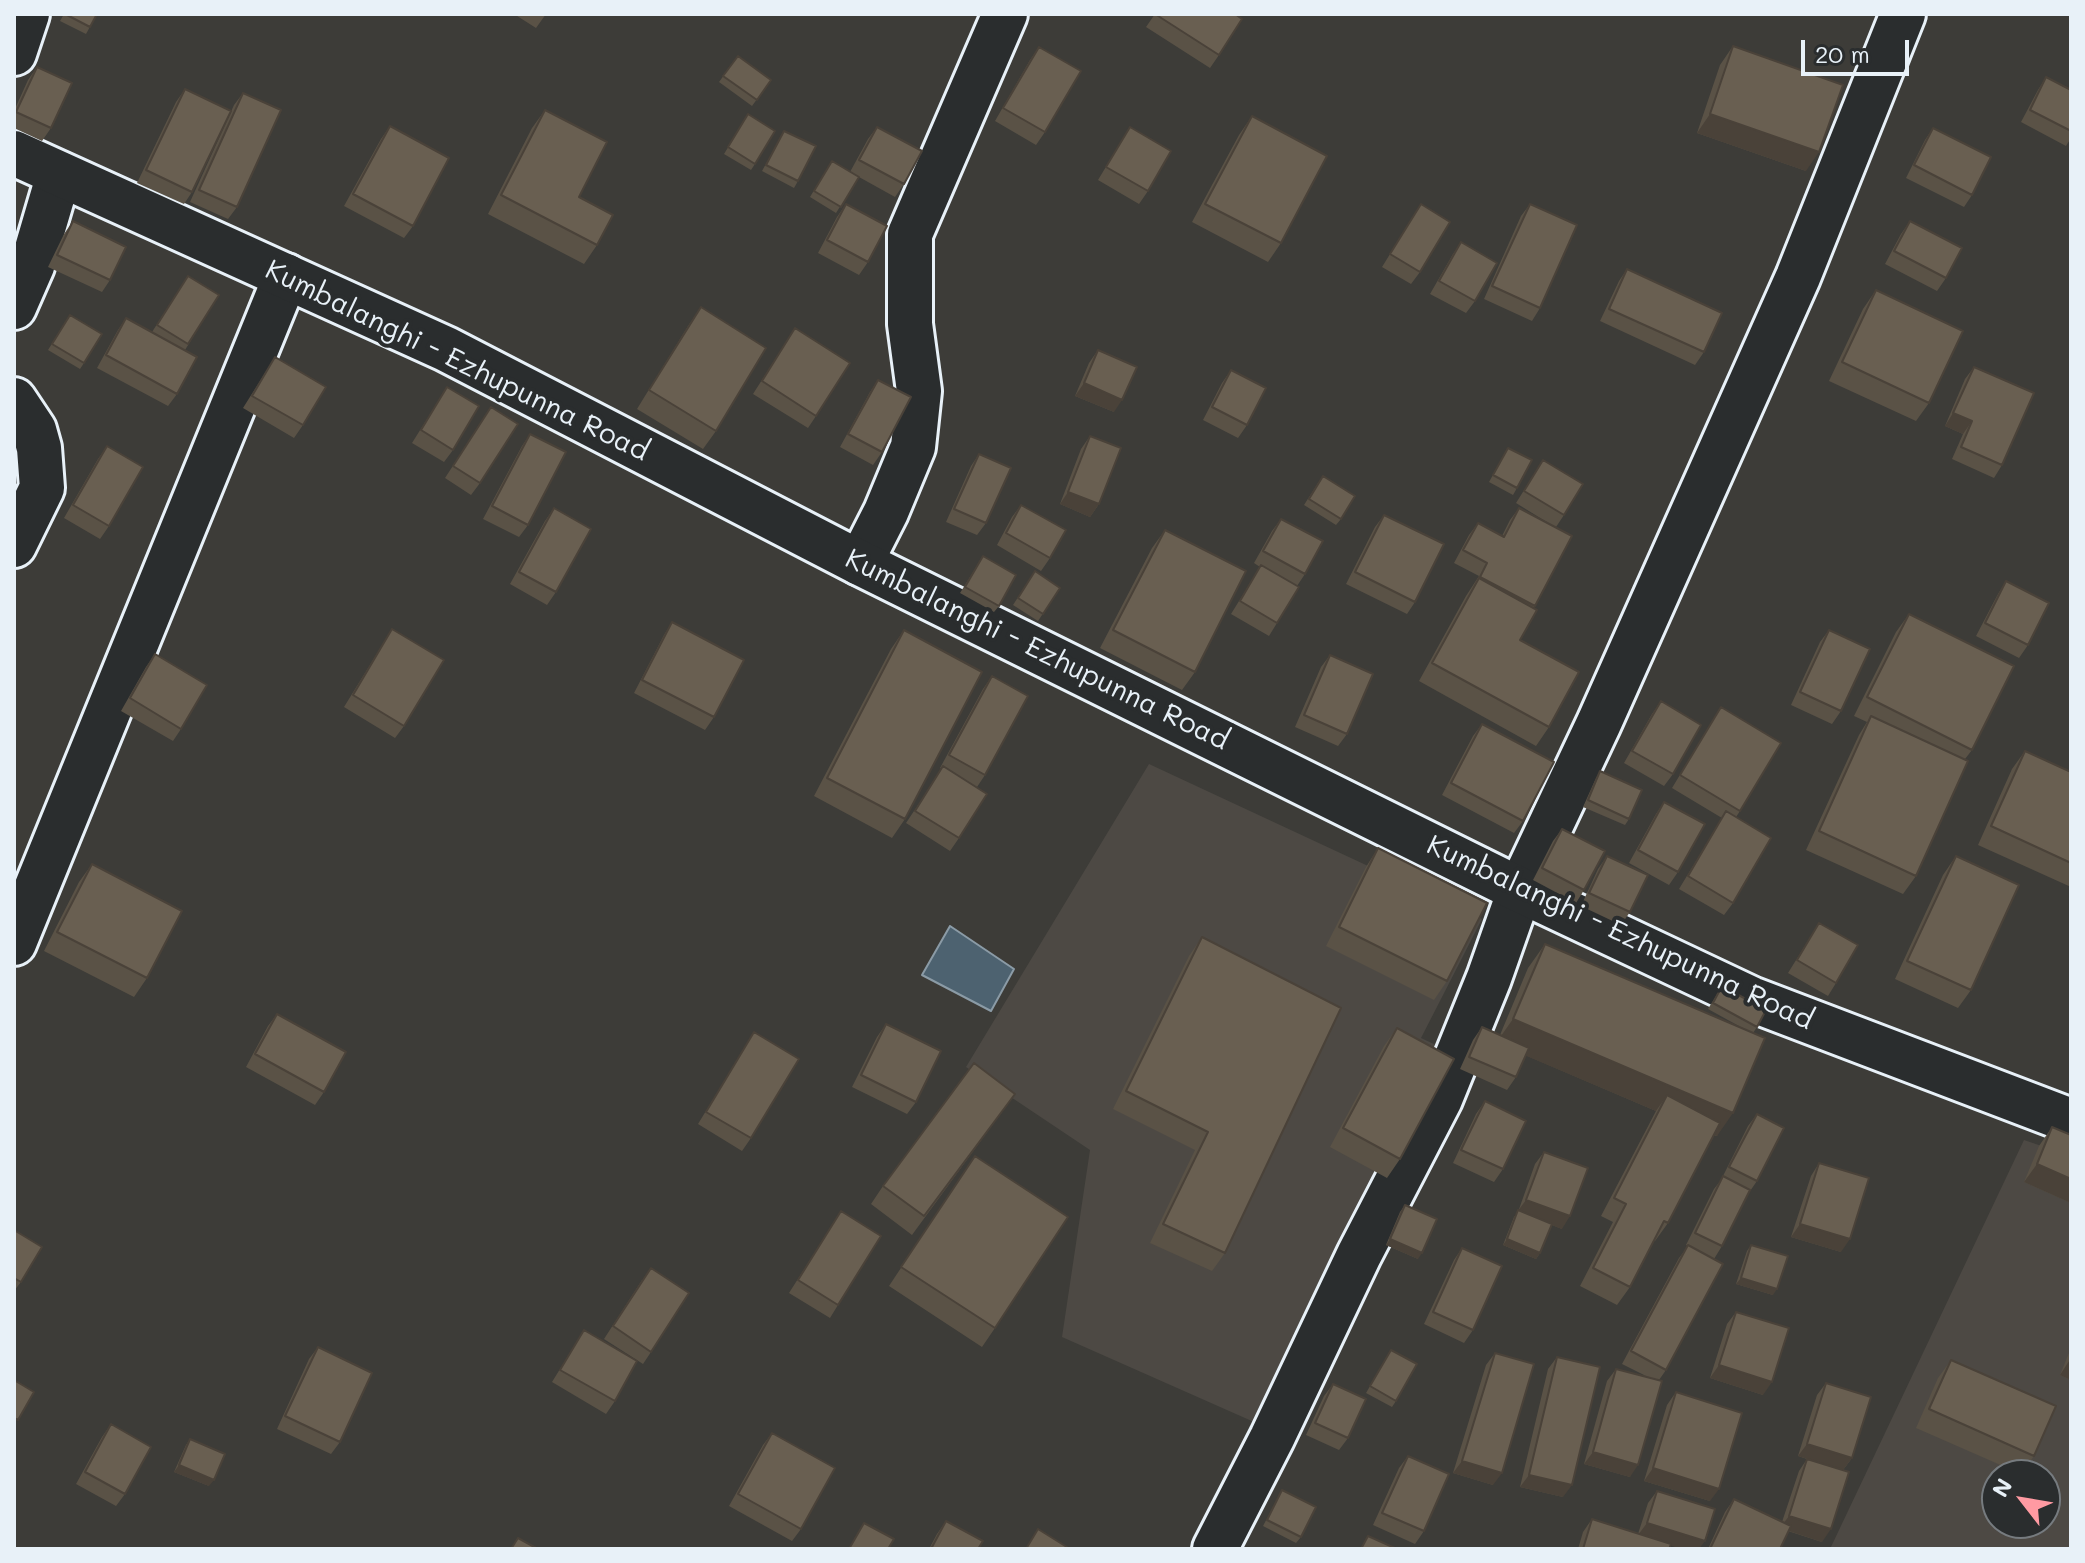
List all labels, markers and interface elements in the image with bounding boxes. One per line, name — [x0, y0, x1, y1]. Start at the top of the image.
scale bar — [1805, 24, 1913, 74]
text: 20 m — [1815, 38, 1870, 69]
street label: Kumbalanghi - Ezhupunna Road — [260, 253, 654, 469]
street label: Kumbalanghi - Ezhupunna Road — [840, 542, 1234, 758]
street label: Kumbalanghi - Ezhupunna Road — [1421, 828, 1819, 1038]
north arrow — [1981, 1459, 2061, 1539]
text: N — [1985, 1473, 2018, 1502]

